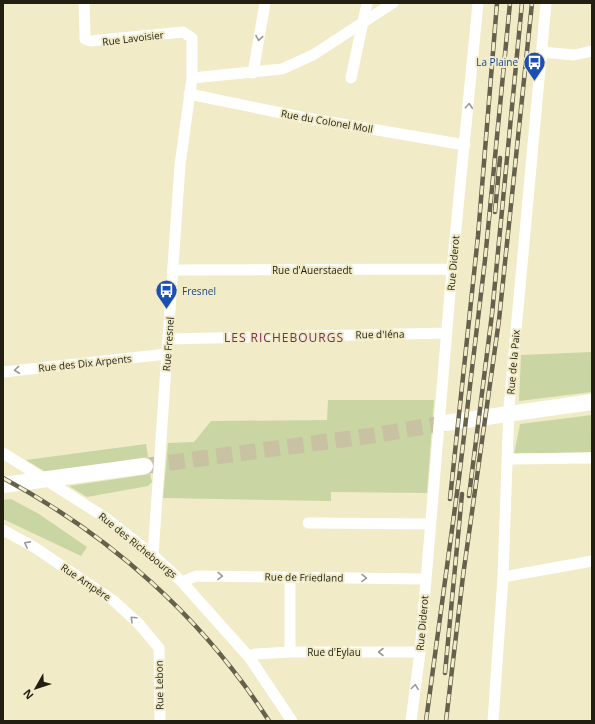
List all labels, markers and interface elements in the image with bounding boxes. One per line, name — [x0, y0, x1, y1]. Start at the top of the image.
street label: Rue Lavoisier — [101, 27, 165, 49]
one-way arrow — [255, 35, 264, 41]
bus stop icon: La Plaine — [521, 49, 547, 82]
place label: La Plaine — [476, 55, 518, 69]
one-way arrow — [464, 103, 473, 109]
street label: Rue du Colonel Moll — [280, 106, 374, 136]
street label: Rue Diderot — [444, 234, 462, 291]
street label: Rue d'Auerstaedt — [272, 263, 353, 277]
bus stop icon: Fresnel — [153, 278, 179, 311]
place label: Fresnel — [182, 284, 216, 298]
street label: Rue Fresnel — [159, 316, 177, 372]
street label: Rue d'Iéna — [355, 327, 405, 341]
street label: Rue de la Paix — [503, 328, 523, 395]
district label: LES RICHEBOURGS — [224, 329, 344, 346]
street label: Rue des Dix Arpents — [38, 351, 133, 375]
one-way arrow — [14, 365, 20, 374]
street label: Rue des Richebourgs — [96, 509, 180, 581]
one-way arrow — [24, 541, 32, 548]
street label: Rue Ampère — [58, 560, 114, 604]
street label: Rue de Friedland — [265, 569, 343, 585]
one-way arrow — [217, 572, 223, 580]
one-way arrow — [361, 574, 367, 582]
street label: Rue Diderot — [413, 594, 431, 651]
one-way arrow — [130, 616, 138, 624]
street label: Rue d'Eylau — [307, 645, 361, 659]
one-way arrow — [378, 648, 384, 656]
street label: Rue Lebon — [152, 660, 166, 710]
north arrow — [16, 668, 56, 708]
one-way arrow — [411, 684, 420, 690]
text: N — [19, 686, 36, 703]

